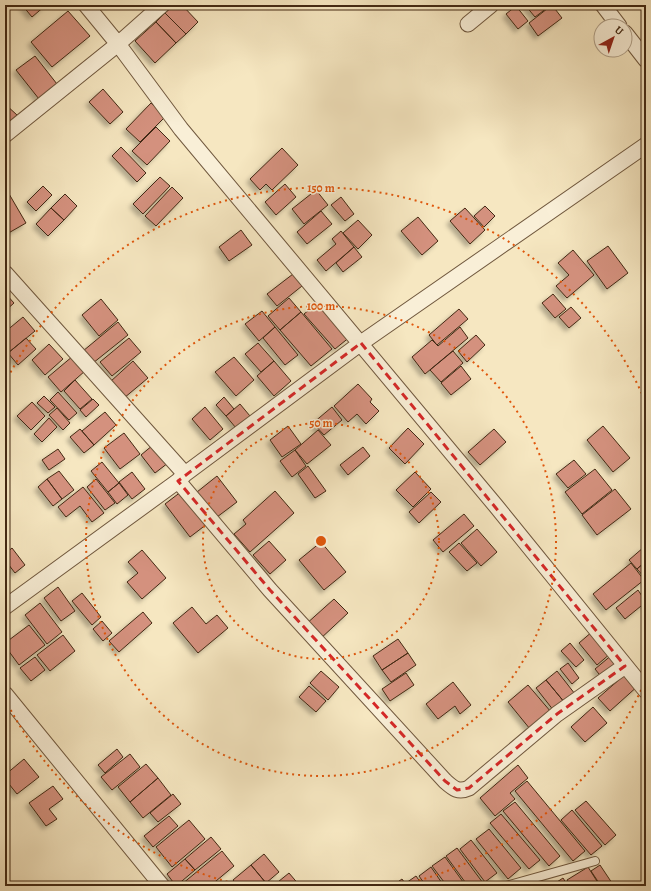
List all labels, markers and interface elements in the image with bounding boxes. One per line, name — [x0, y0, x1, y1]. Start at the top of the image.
north arrow — [593, 18, 633, 58]
text: U — [612, 23, 627, 39]
text: 150 m — [307, 180, 335, 196]
text: 100 m — [307, 298, 335, 314]
text: 50 m — [309, 415, 333, 431]
centre of rings — [314, 534, 328, 548]

